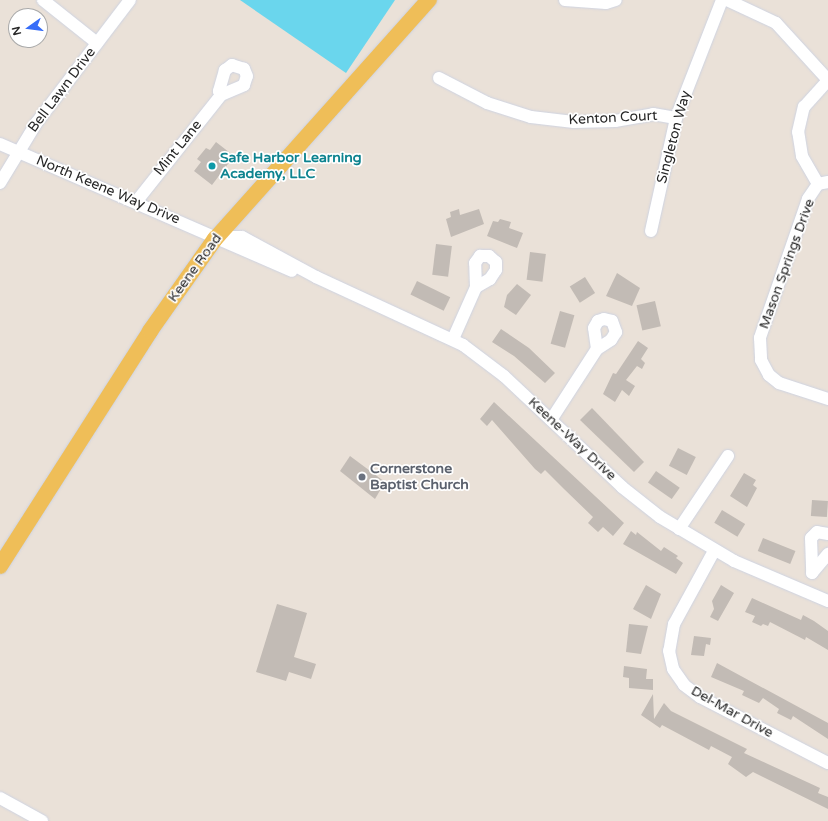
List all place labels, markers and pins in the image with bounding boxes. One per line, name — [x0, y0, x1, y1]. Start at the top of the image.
place label: Safe Harbor Learning Academy, LLC — [220, 150, 362, 182]
marker: Safe Harbor Learning Academy, LLC — [207, 161, 217, 171]
place label: Cornerstone Baptist Church — [370, 461, 469, 494]
marker: Cornerstone Baptist Church — [357, 472, 367, 482]

